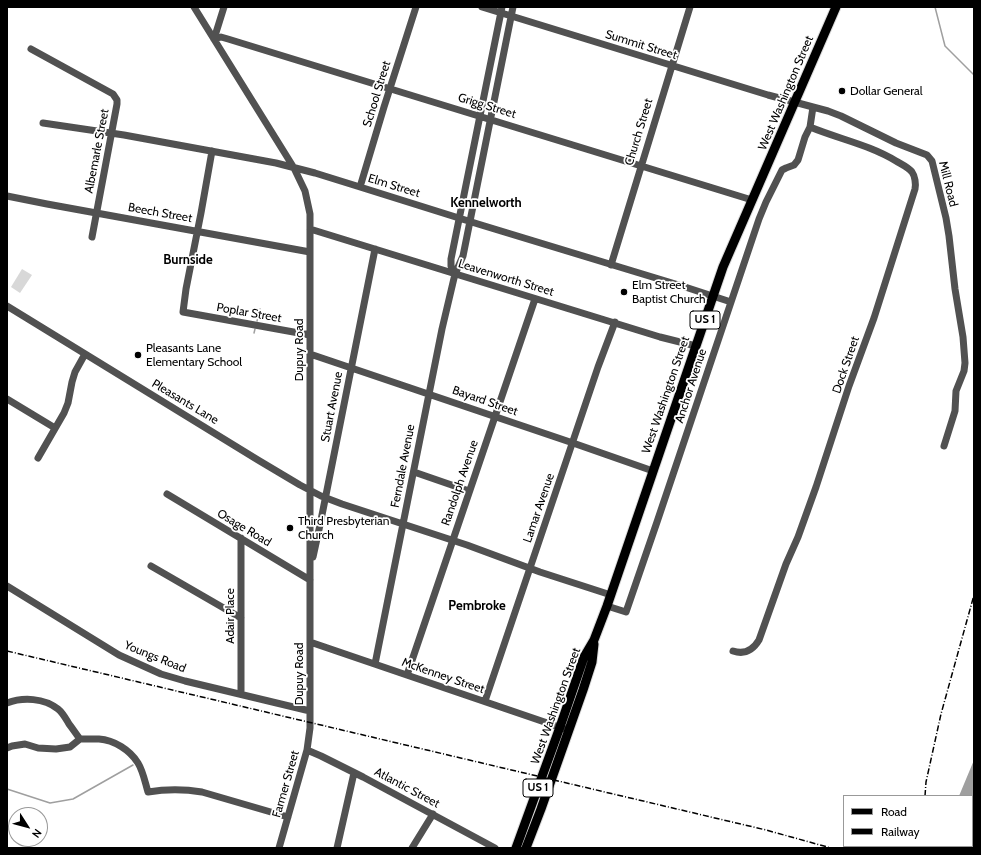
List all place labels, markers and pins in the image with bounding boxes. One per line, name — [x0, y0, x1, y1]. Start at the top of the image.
place label: Dollar General — [850, 84, 922, 98]
marker: Dollar General — [837, 86, 847, 96]
place label: Elm Street Baptist Church — [632, 278, 706, 306]
marker: Elm Street Baptist Church — [619, 287, 629, 297]
place label: Pleasants Lane Elementary School — [146, 341, 242, 369]
marker: Pleasants Lane Elementary School — [133, 350, 143, 360]
place label: Third Presbyterian Church — [298, 514, 389, 542]
marker: Third Presbyterian Church — [285, 523, 295, 533]

